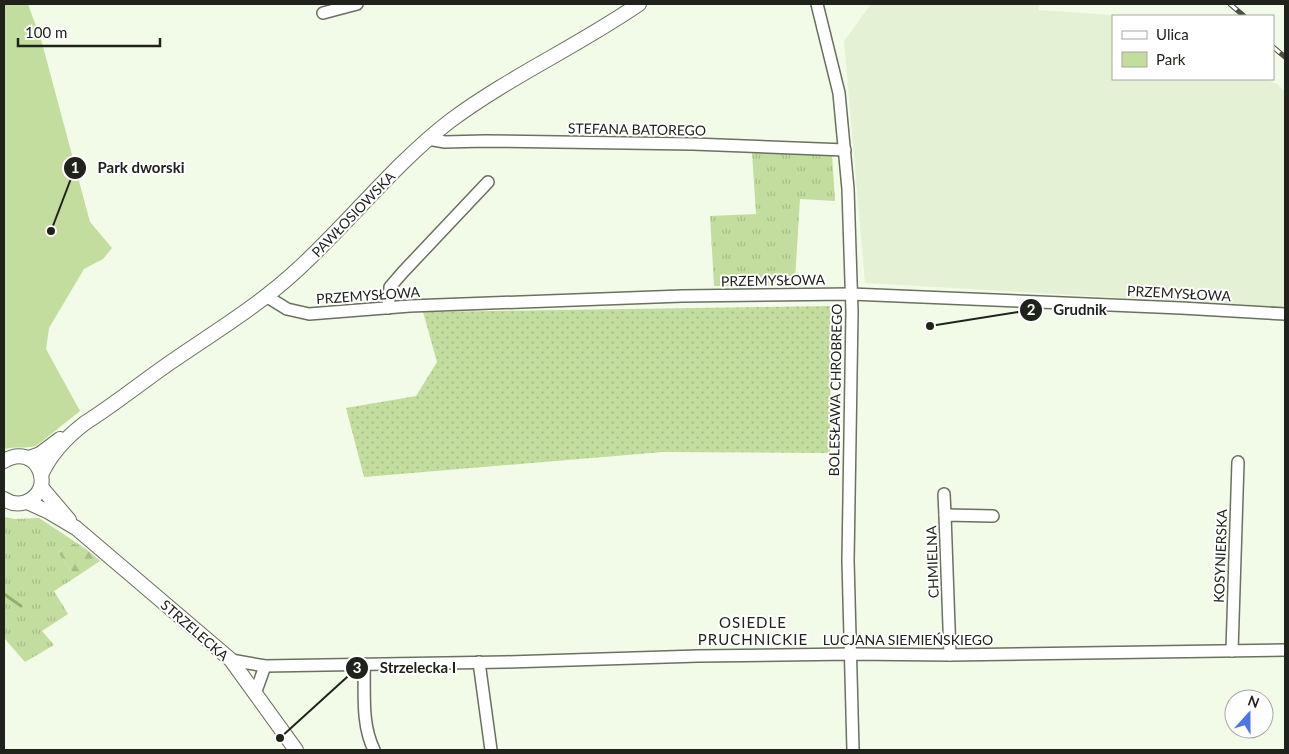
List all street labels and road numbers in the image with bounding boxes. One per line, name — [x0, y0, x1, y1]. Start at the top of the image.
street label: STEFANA BATOREGO — [568, 119, 706, 139]
street label: PAWŁOSIOWSKA — [308, 167, 399, 260]
street label: PRZEMYSŁOWA — [721, 271, 826, 289]
street label: PRZEMYSŁOWA — [1127, 282, 1232, 304]
street label: PRZEMYSŁOWA — [316, 283, 421, 307]
street label: BOLESŁAWA CHROBREGO — [825, 303, 845, 477]
street label: KOSYNIERSKA — [1210, 508, 1230, 603]
street label: CHMIELNA — [922, 525, 942, 598]
street label: STRZELECKA — [158, 596, 233, 664]
street label: LUCJANA SIEMIEŃSKIEGO — [823, 631, 993, 648]

